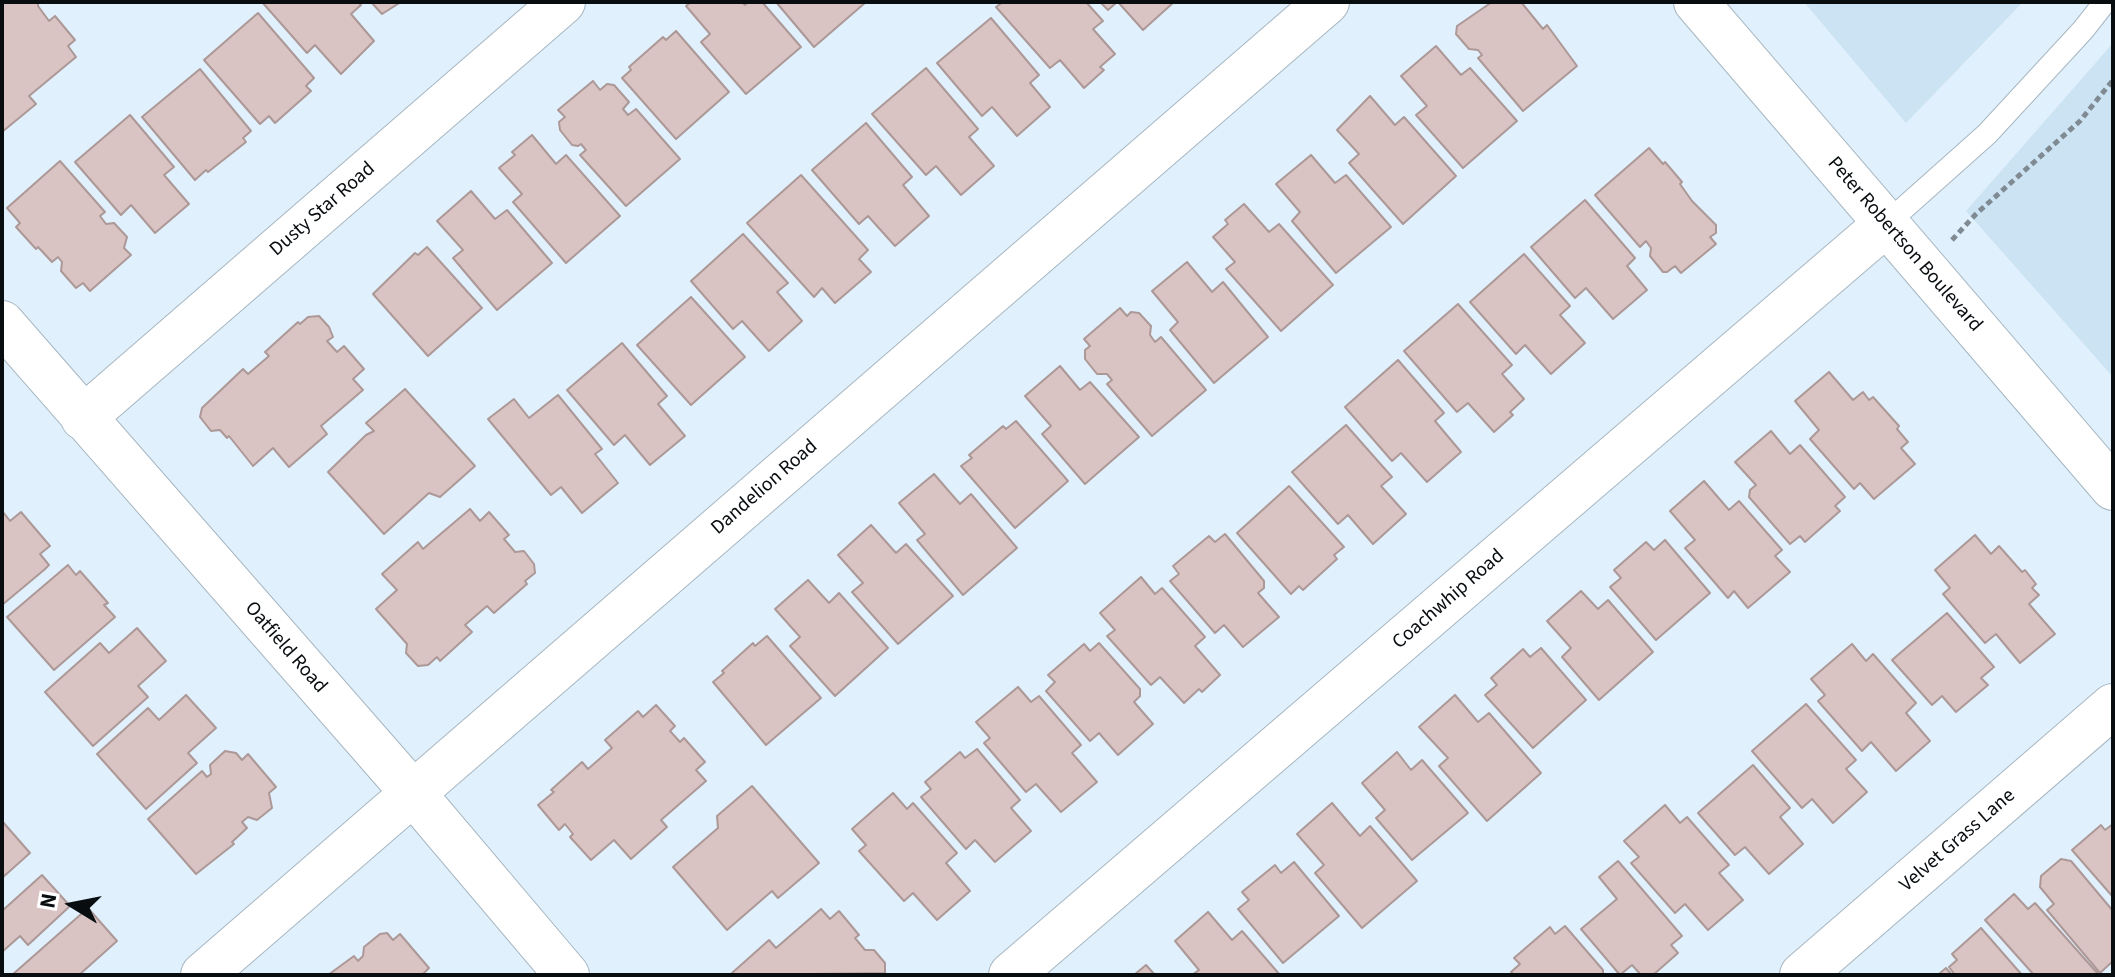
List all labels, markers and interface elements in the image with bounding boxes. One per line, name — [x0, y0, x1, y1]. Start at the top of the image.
street label: Peter Robertson Boulevard — [1821, 153, 1987, 337]
street label: Dusty Star Road — [265, 158, 381, 262]
street label: Dandelion Road — [707, 435, 823, 541]
street label: Coachwhip Road — [1388, 545, 1510, 655]
street label: Oatfield Road — [239, 597, 331, 699]
street label: Velvet Grass Lane — [1895, 784, 2021, 898]
north arrow — [32, 865, 112, 945]
text: N — [31, 891, 65, 911]

